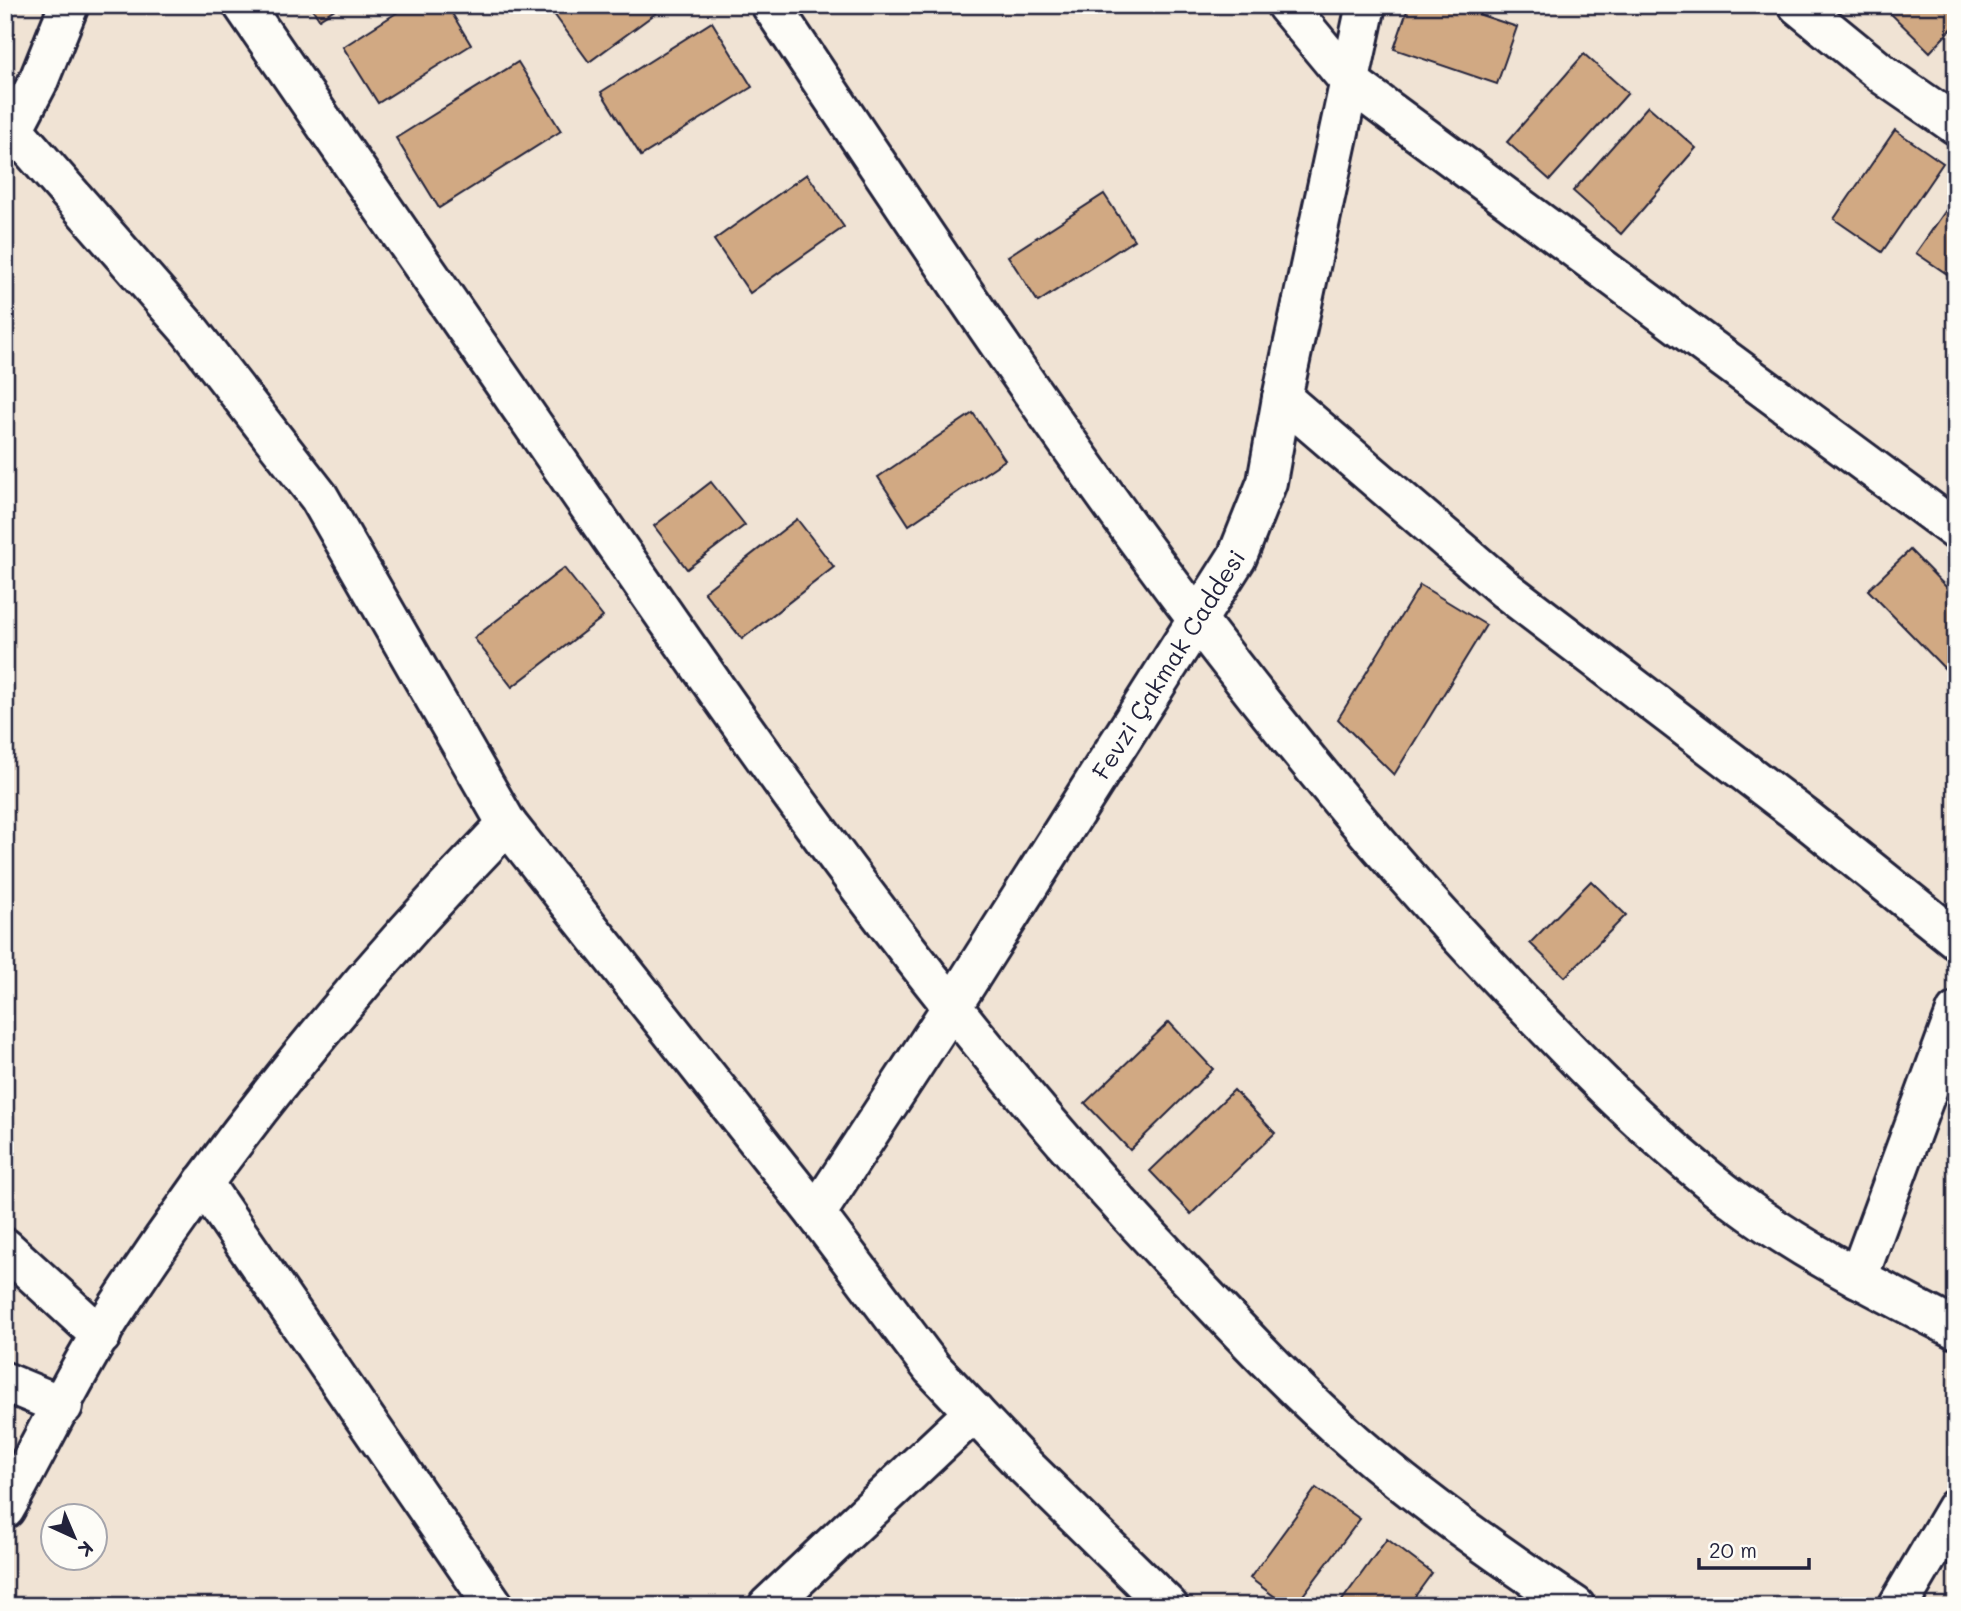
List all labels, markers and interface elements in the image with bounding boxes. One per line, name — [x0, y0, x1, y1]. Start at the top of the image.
street label: Fevzi Çakmak Caddesi — [1085, 543, 1251, 785]
north arrow — [38, 1502, 108, 1572]
scale bar — [1699, 1527, 1809, 1571]
text: K — [73, 1536, 99, 1563]
text: 20 m — [1709, 1536, 1757, 1563]

